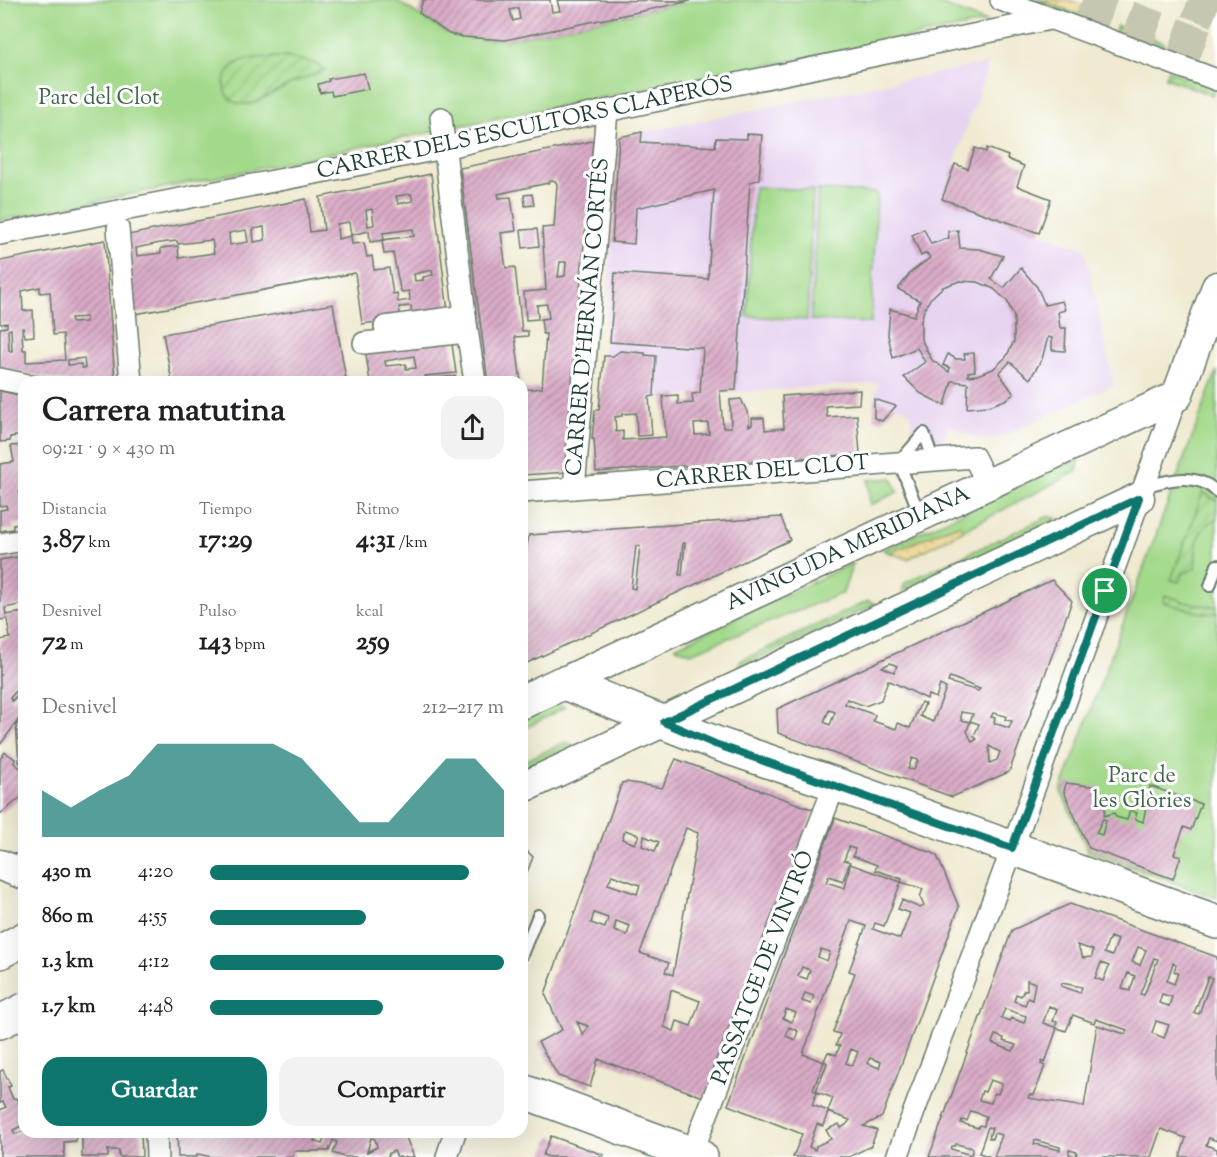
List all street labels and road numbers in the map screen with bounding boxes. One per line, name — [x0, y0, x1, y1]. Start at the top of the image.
street label: CARRER DELS ESCULTORS CLAPERÓS — [314, 68, 736, 189]
street label: CARRER D'HERNÁN CORTÉS — [558, 156, 619, 477]
street label: CARRER DEL CLOT — [655, 448, 871, 498]
street label: AVINGUDA MERIDIANA — [721, 478, 976, 620]
street label: PASSATGE DE VINTRÓ — [704, 846, 823, 1090]

